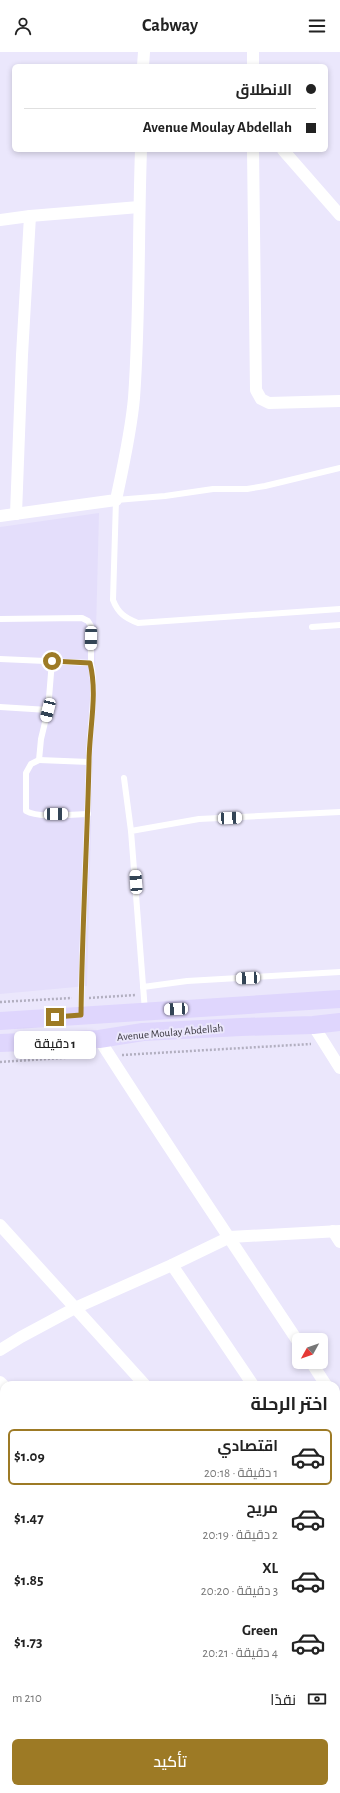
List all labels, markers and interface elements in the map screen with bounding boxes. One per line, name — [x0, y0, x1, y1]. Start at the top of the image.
icon: person — [12, 15, 34, 37]
icon: menu — [306, 15, 328, 37]
text: Cabway — [142, 17, 198, 35]
text: الانطلاق — [236, 83, 292, 98]
text: Avenue Moulay Abdellah — [143, 120, 292, 135]
car — [85, 626, 97, 650]
route start — [43, 652, 61, 670]
car — [39, 697, 57, 723]
car — [44, 808, 68, 820]
car — [218, 811, 242, 825]
car — [129, 870, 143, 894]
car — [236, 971, 260, 985]
car — [164, 1002, 188, 1016]
route end — [46, 1008, 64, 1026]
street label: Avenue Moulay Abdellah — [116, 1022, 224, 1043]
callout: 1 دقيقة — [14, 1031, 96, 1059]
text: 1 دقيقة — [34, 1038, 76, 1051]
north arrow — [292, 1333, 328, 1369]
map controls — [292, 1333, 328, 1369]
text: اختر الرحلة — [250, 1396, 328, 1414]
text: اقتصادي — [218, 1439, 278, 1454]
icon: car — [290, 1439, 326, 1475]
text: $1.09 — [14, 1449, 45, 1464]
text: 1 دقيقة · 20:18 — [204, 1467, 278, 1480]
text: مريح — [246, 1501, 278, 1516]
icon: car — [290, 1501, 326, 1537]
text: $1.47 — [14, 1511, 44, 1526]
text: 2 دقيقة · 20:19 — [203, 1529, 278, 1542]
text: XL — [262, 1561, 278, 1576]
icon: car — [290, 1563, 326, 1599]
text: $1.85 — [14, 1573, 43, 1588]
text: 3 دقيقة · 20:20 — [201, 1585, 278, 1598]
text: Green — [242, 1623, 278, 1638]
icon: car — [290, 1625, 326, 1661]
text: $1.73 — [14, 1635, 43, 1650]
text: 4 دقيقة · 20:21 — [202, 1647, 278, 1660]
icon: cash — [306, 1688, 328, 1710]
text: 210 m — [12, 1692, 42, 1705]
text: نقدًا — [270, 1693, 296, 1708]
button: تأكيد — [12, 1739, 328, 1785]

